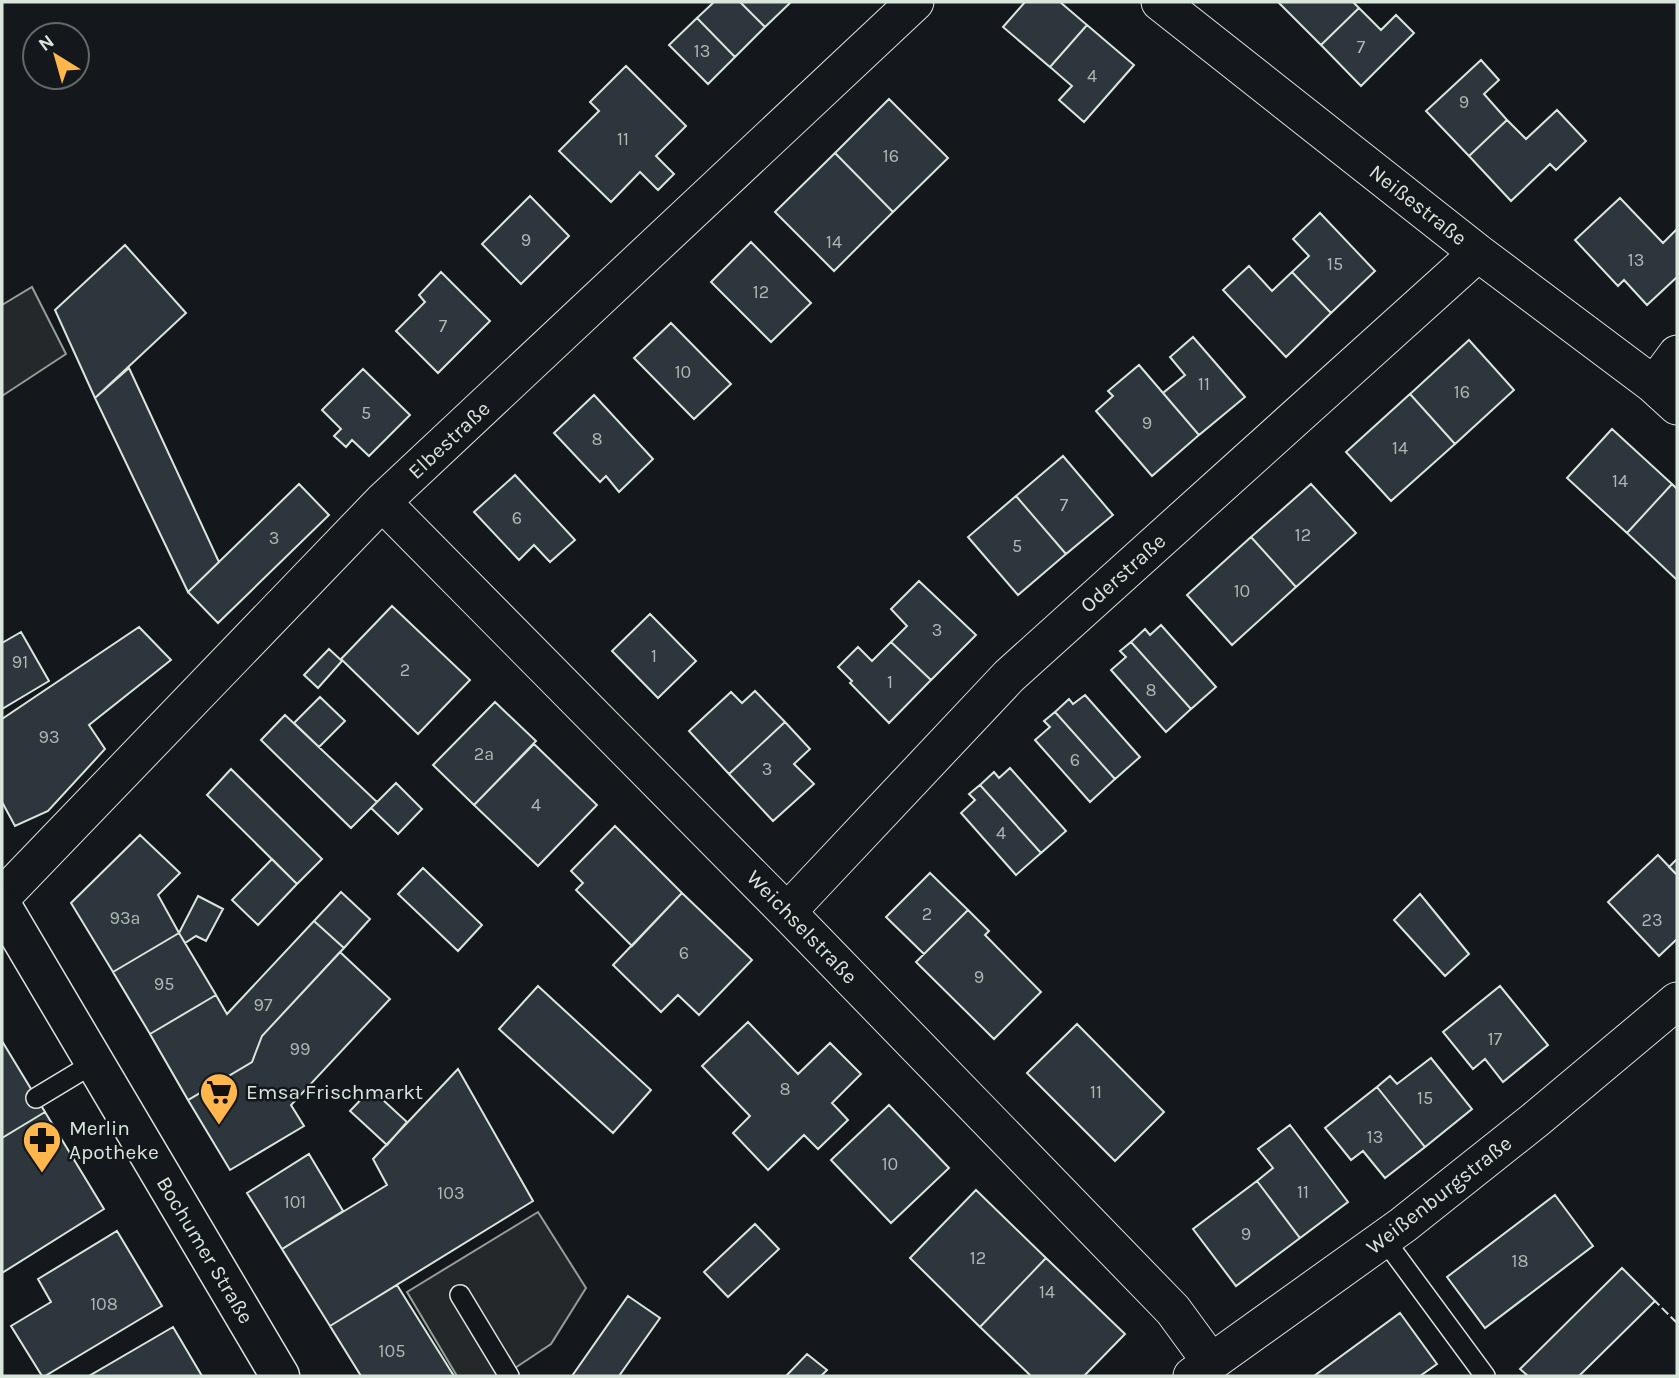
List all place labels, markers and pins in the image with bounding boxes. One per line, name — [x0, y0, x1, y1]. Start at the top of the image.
supermarket icon: Emsa Frischmarkt — [198, 1071, 240, 1126]
place label: Emsa Frischmarkt — [246, 1080, 423, 1104]
place label: Merlin Apotheke — [69, 1116, 159, 1164]
pharmacy icon: Merlin Apotheke — [21, 1119, 63, 1174]

